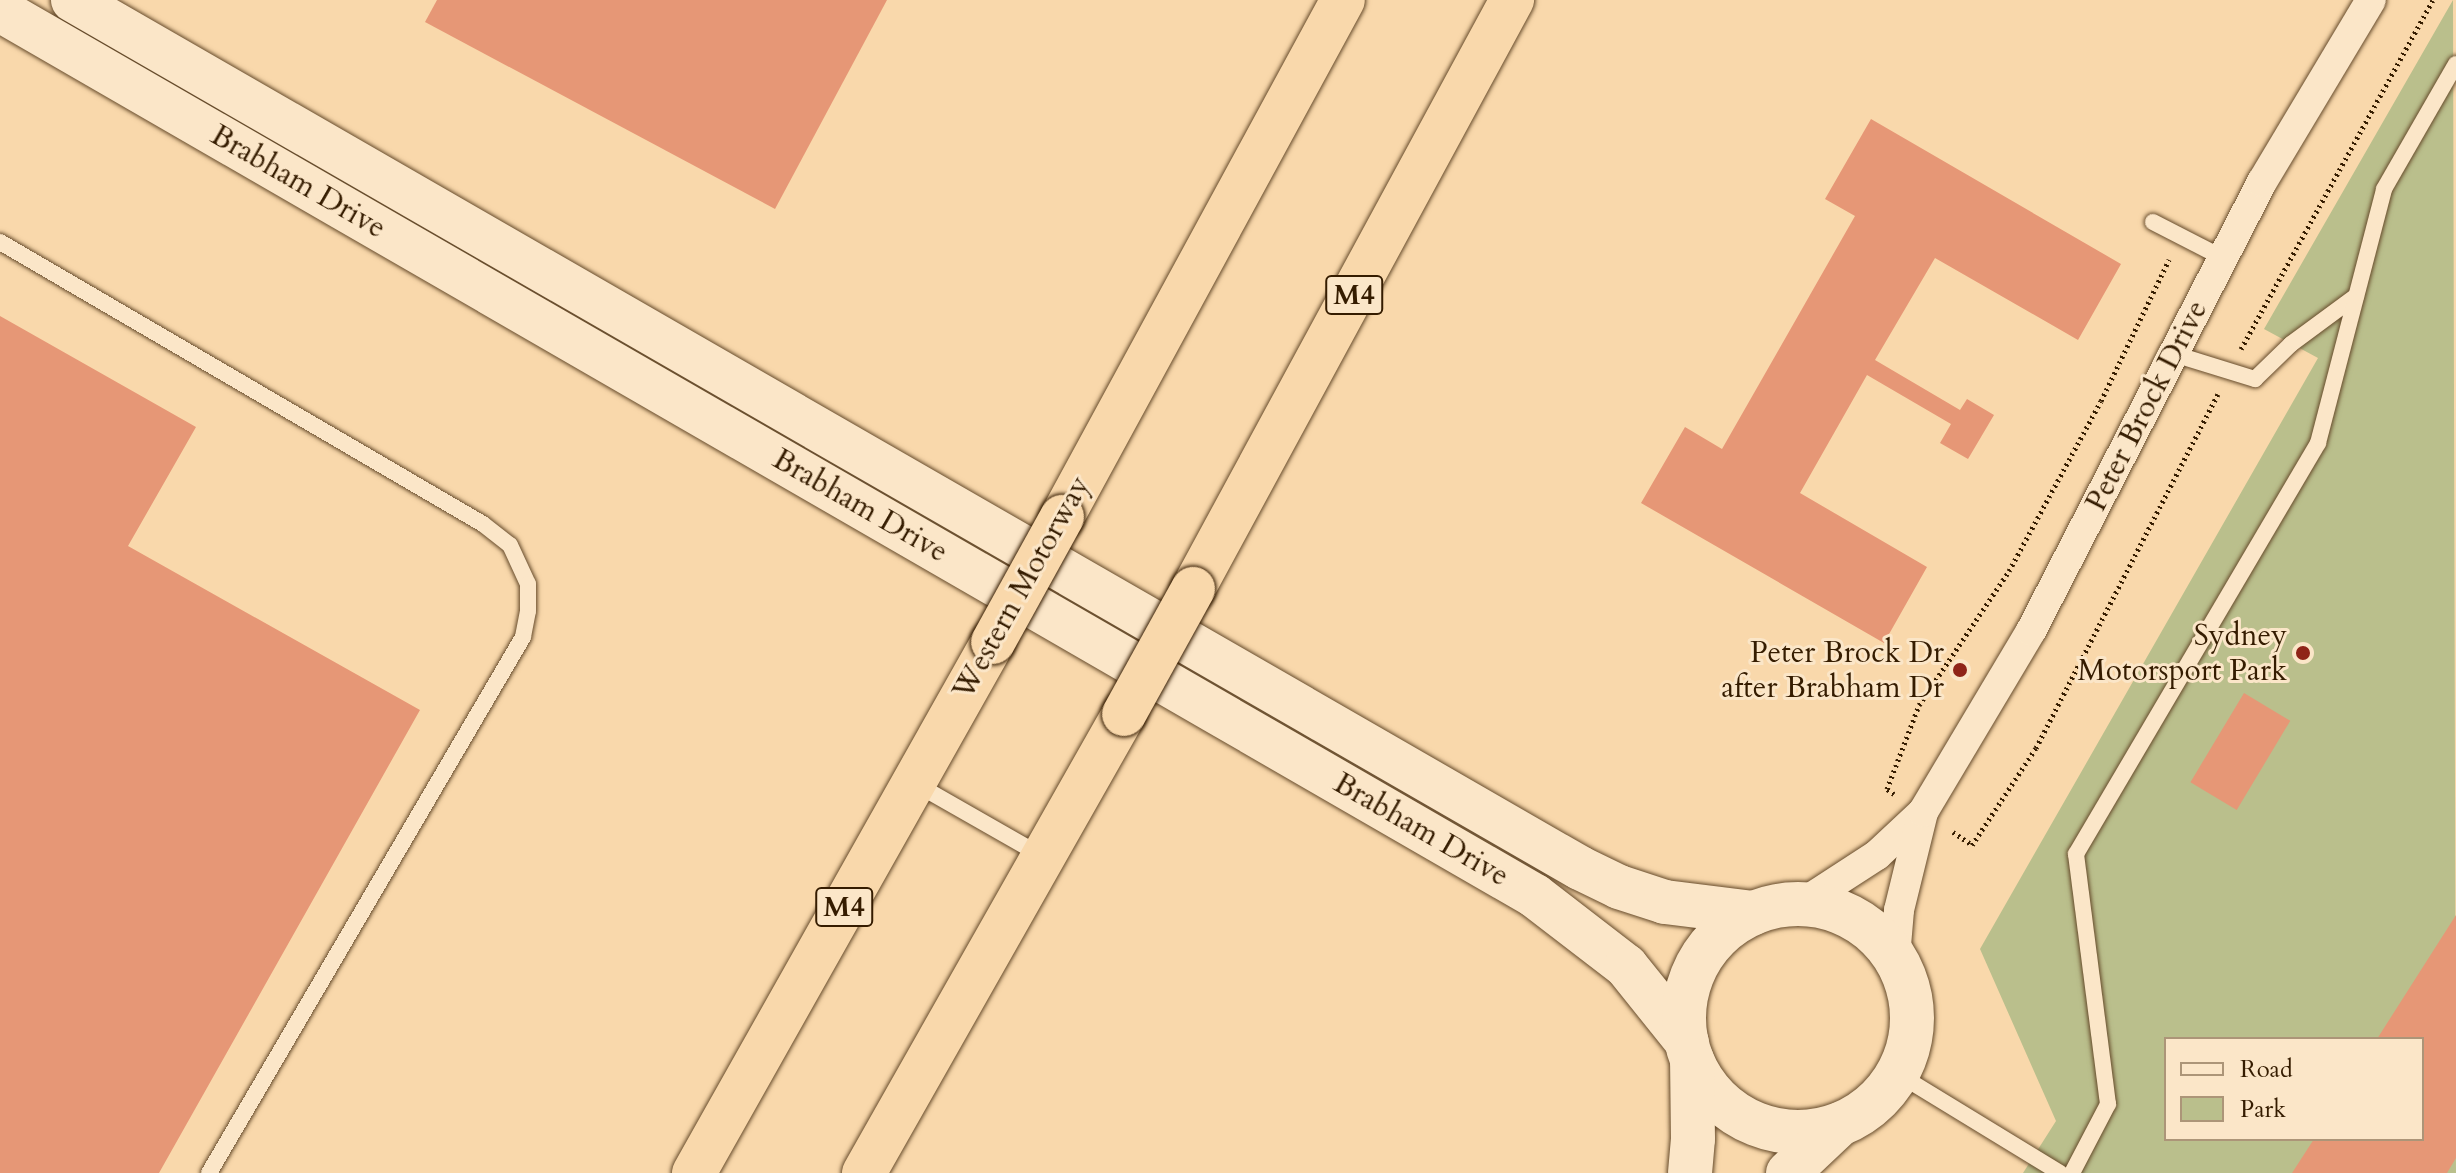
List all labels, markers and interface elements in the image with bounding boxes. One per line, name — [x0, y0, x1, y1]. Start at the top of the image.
street label: Brabham Drive — [204, 117, 392, 247]
road number: M4 — [1324, 271, 1384, 319]
street label: Peter Brock Drive — [2078, 295, 2216, 517]
street label: Brabham Drive — [766, 441, 954, 571]
street label: Western Motorway — [946, 470, 1098, 706]
place label: Sydney Motorsport Park — [2077, 618, 2287, 688]
place label: Peter Brock Dr after Brabham Dr — [1721, 635, 1944, 706]
marker: Sydney Motorsport Park — [2294, 644, 2312, 662]
marker: Peter Brock Dr after Brabham Dr — [1951, 661, 1969, 679]
street label: Brabham Drive — [1327, 765, 1515, 895]
road number: M4 — [814, 883, 874, 931]
legend — [2164, 1037, 2424, 1141]
text: Road — [2240, 1053, 2293, 1086]
text: Park — [2240, 1093, 2286, 1126]

